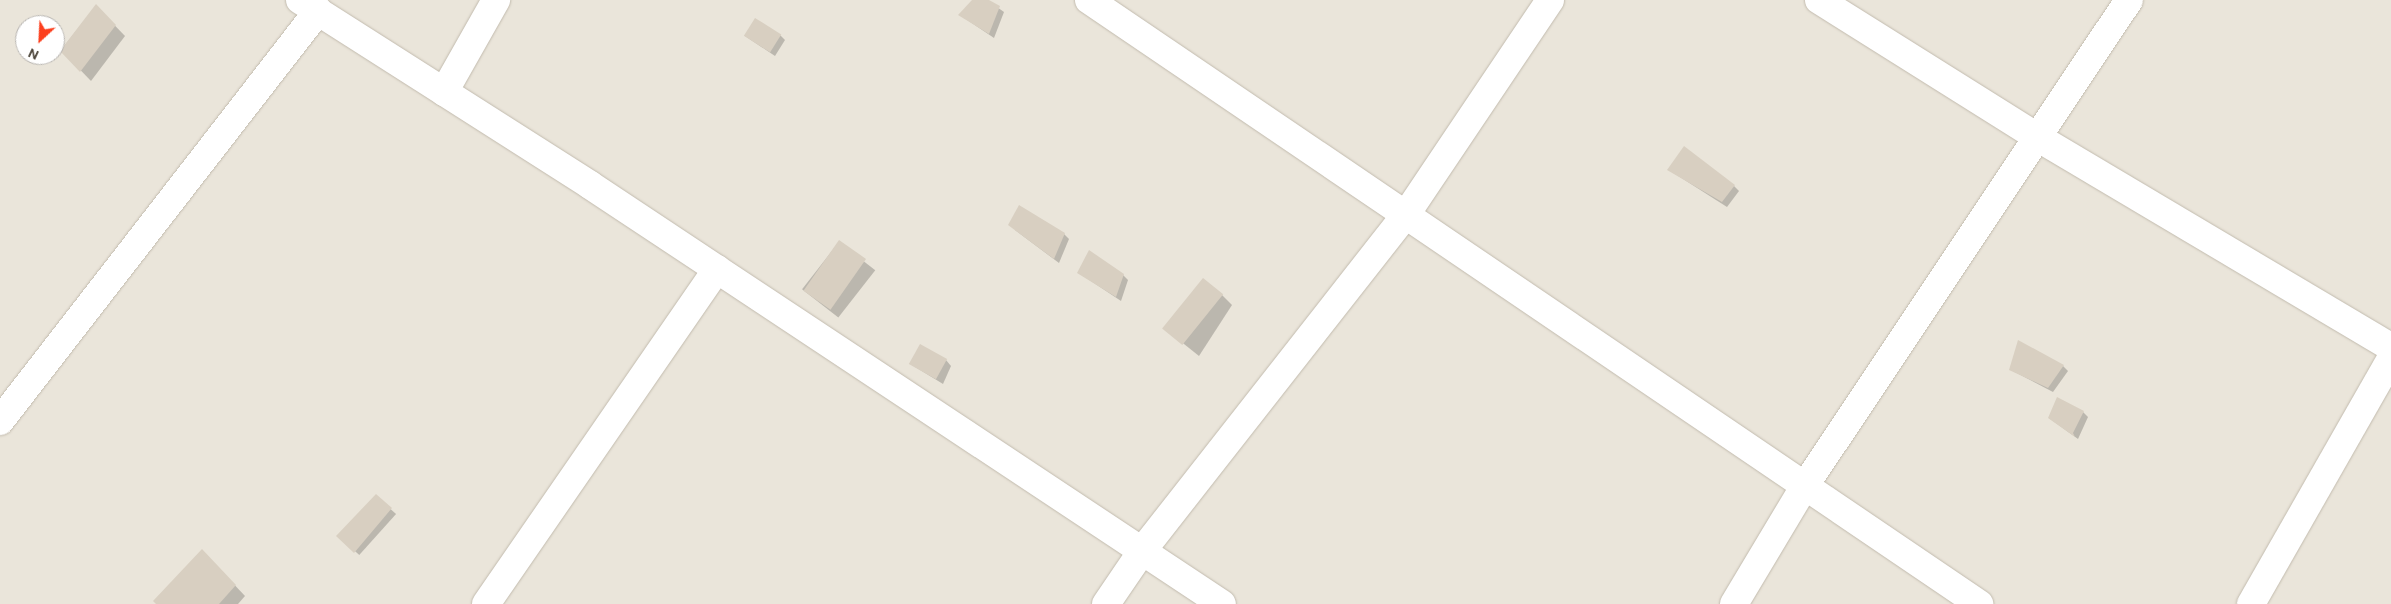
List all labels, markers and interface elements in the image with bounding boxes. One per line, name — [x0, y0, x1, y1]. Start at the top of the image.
north arrow — [15, 15, 65, 65]
text: N — [26, 43, 42, 63]

